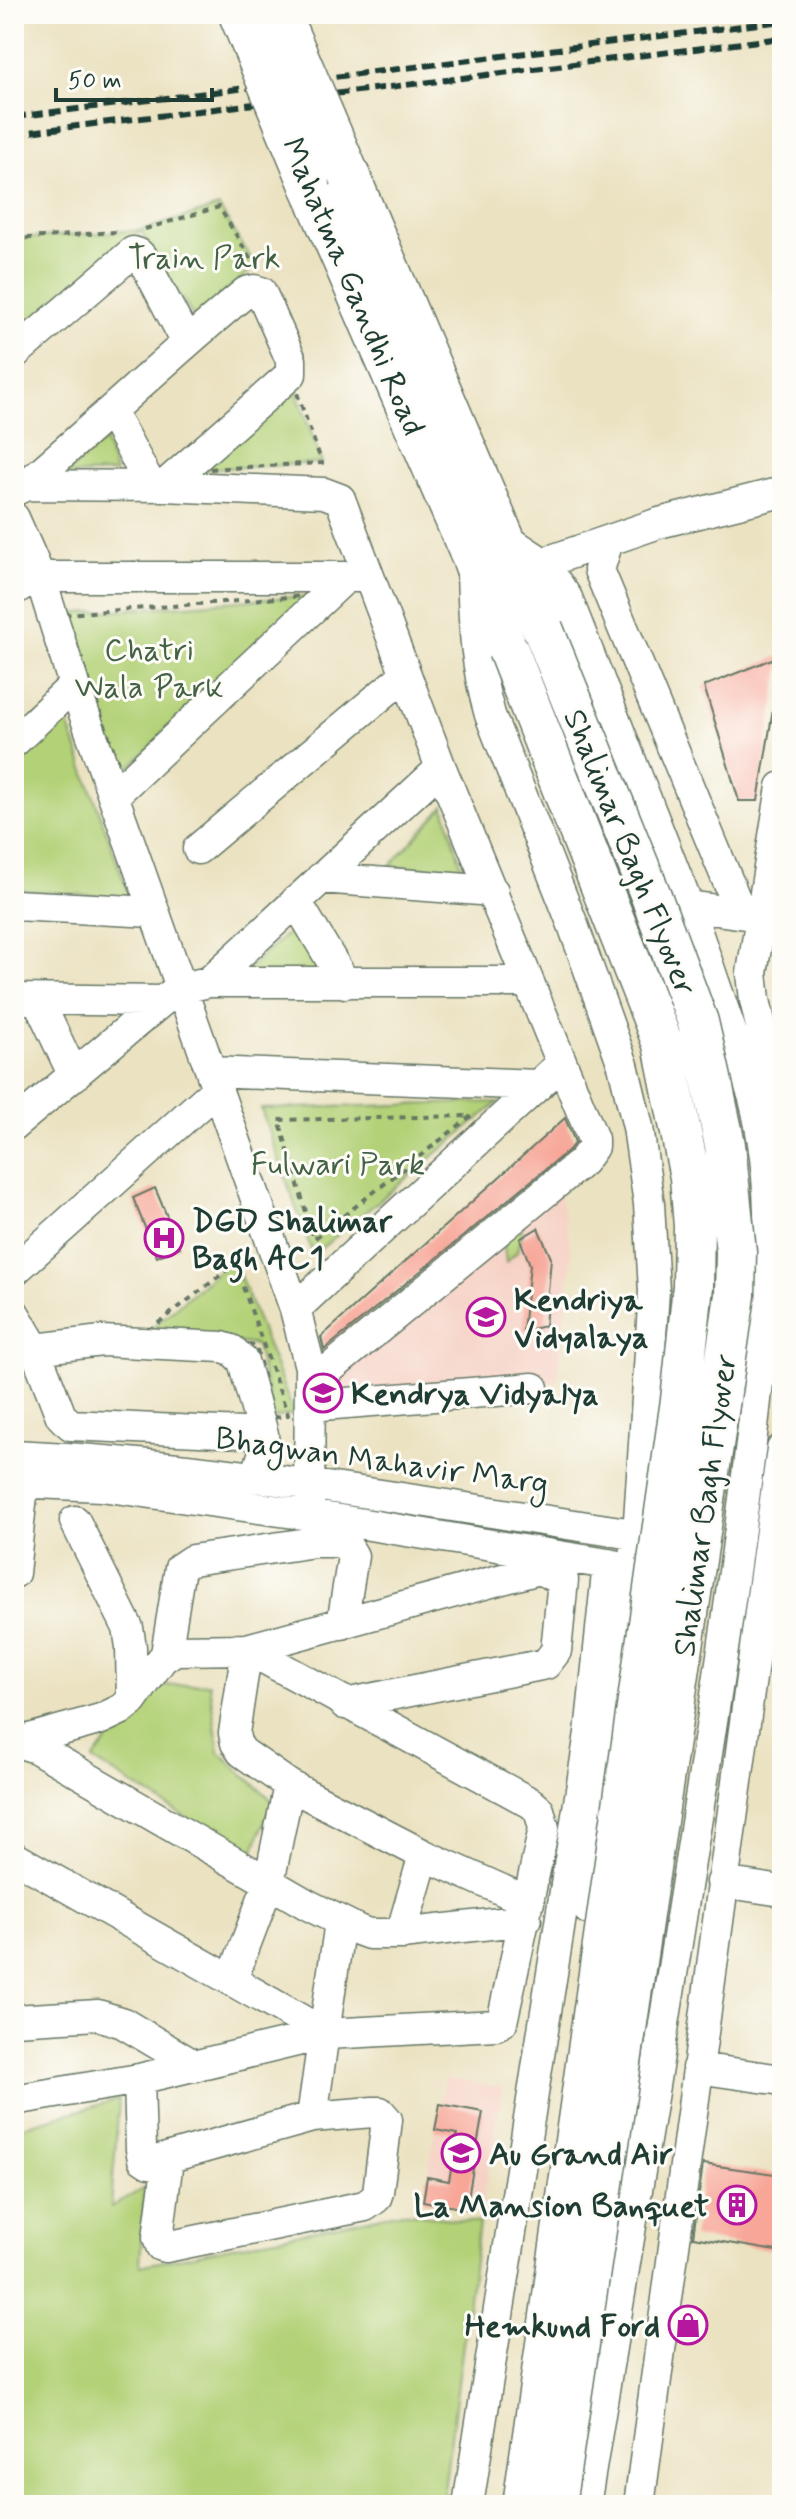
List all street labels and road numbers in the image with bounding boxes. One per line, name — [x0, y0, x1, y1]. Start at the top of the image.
street label: Mahatma Gandhi Road — [270, 131, 434, 442]
street label: Shalimar Bagh Flyover — [552, 703, 706, 1002]
street label: Shalimar Bagh Flyover — [664, 1351, 748, 1659]
street label: Bhagwan Mahavir Marg — [212, 1418, 551, 1508]

